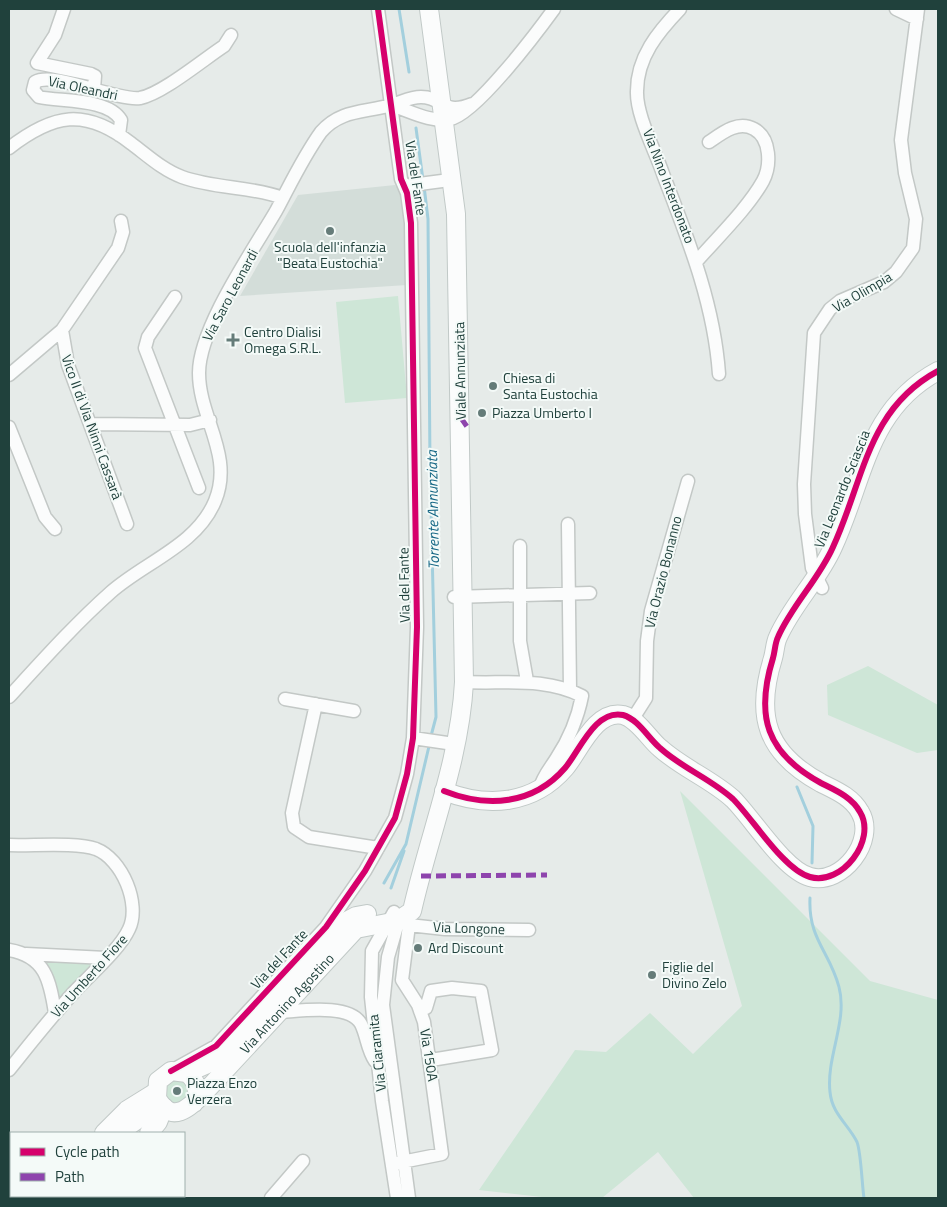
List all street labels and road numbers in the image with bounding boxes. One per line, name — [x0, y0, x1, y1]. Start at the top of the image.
street label: Via Oleandri — [46, 70, 120, 105]
street label: Via Nino Interdonato — [638, 126, 701, 246]
street label: Via del Fante — [400, 139, 433, 217]
street label: Via Saro Leonardi — [196, 245, 263, 345]
street label: Via Olimpia — [828, 266, 896, 317]
street label: Viale Annunziata — [448, 322, 471, 420]
street label: Vico II di Via Ninni Cassarà — [56, 351, 128, 502]
street label: Via Leonardo Sciascia — [808, 426, 875, 551]
street label: Via Orazio Bonanno — [638, 513, 687, 630]
street label: Via del Fante — [392, 547, 415, 623]
street label: Via Longone — [433, 916, 505, 939]
street label: Via del Fante — [245, 924, 312, 993]
street label: Via Umberto Fiore — [45, 929, 132, 1022]
street label: Via Antonino Agostino — [235, 948, 339, 1058]
street label: Via Ciaramita — [362, 1013, 391, 1093]
street label: Via 150A — [415, 1027, 444, 1083]

